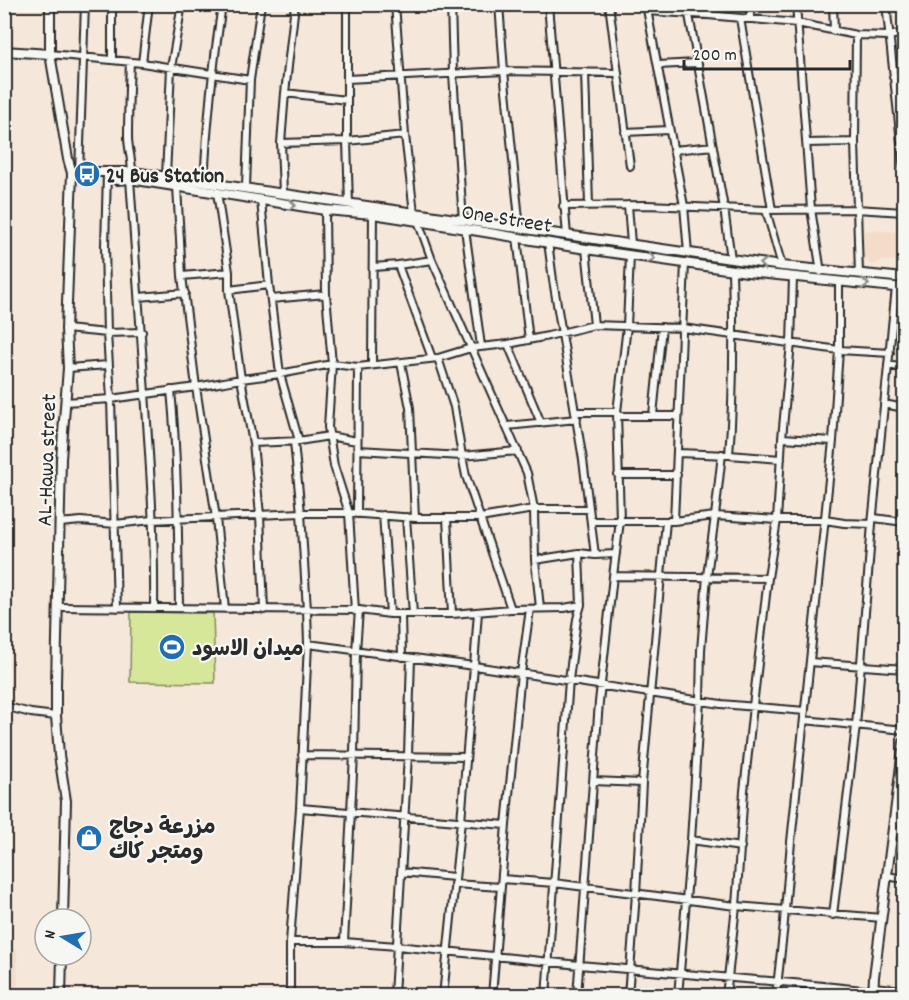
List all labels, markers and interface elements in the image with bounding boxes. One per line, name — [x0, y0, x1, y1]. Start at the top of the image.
scale bar — [684, 33, 850, 71]
text: 200 m — [693, 44, 737, 69]
bus stop icon: 24 Bus Station — [72, 159, 102, 189]
place label: 24 Bus Station — [106, 162, 224, 193]
one-way arrow — [287, 198, 296, 210]
street label: One Street — [459, 198, 554, 243]
one-way arrow — [646, 251, 655, 263]
one-way arrow — [758, 258, 767, 270]
one-way arrow — [860, 277, 869, 290]
street label: AL-Hawa street — [31, 393, 66, 527]
sports icon: ميدان الاسود — [157, 632, 187, 662]
place label: ميدان الاسود — [192, 635, 303, 666]
place label: مزرعة دجاج ومتجر كاك — [109, 813, 216, 869]
shop icon: مزرعة دجاج ومتجر كاك — [74, 823, 104, 853]
north arrow — [33, 907, 93, 967]
text: N — [39, 928, 63, 941]

